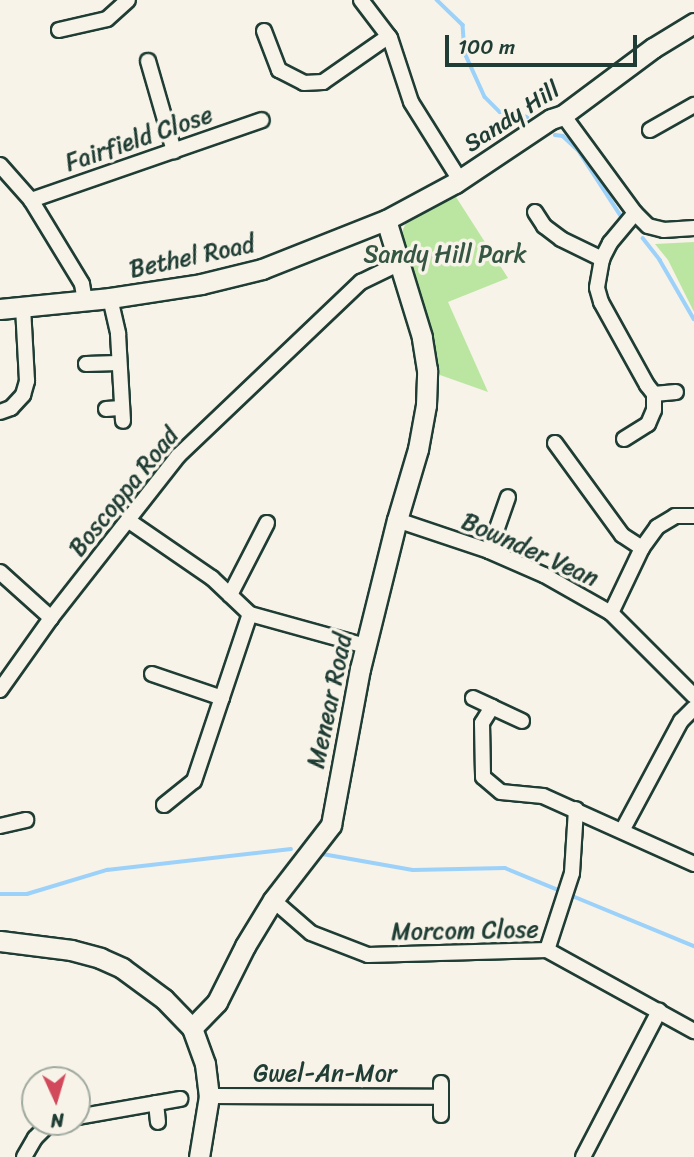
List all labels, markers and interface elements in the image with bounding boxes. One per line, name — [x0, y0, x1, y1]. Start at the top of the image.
scale bar — [449, 21, 642, 65]
text: 100 m — [458, 28, 515, 66]
street label: Sandy Hill — [459, 75, 565, 159]
street label: Fairfield Close — [61, 100, 217, 178]
street label: Bethel Road — [127, 230, 257, 284]
park label: Sandy Hill Park — [363, 241, 527, 269]
street label: Boscoppa Road — [63, 422, 185, 562]
street label: Bownder Vean — [457, 507, 603, 593]
street label: Menear Road — [302, 631, 358, 771]
street label: Morcom Close — [391, 915, 539, 947]
street label: Gwel-An-Mor — [253, 1060, 397, 1088]
north arrow — [21, 1066, 91, 1136]
text: N — [50, 1104, 65, 1137]

